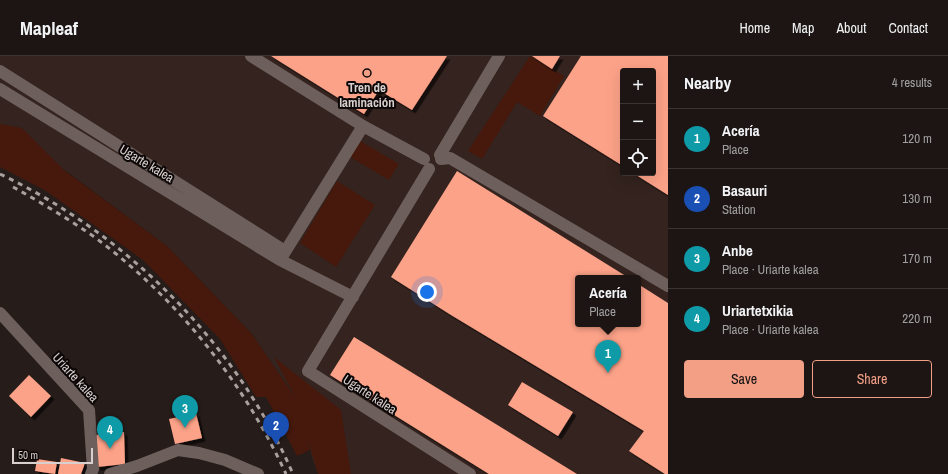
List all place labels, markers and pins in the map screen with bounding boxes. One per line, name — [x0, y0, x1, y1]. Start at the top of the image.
marker: Tren de laminación — [362, 68, 372, 78]
place label: Tren de laminación — [339, 79, 395, 111]
pin: 1 — [595, 340, 621, 373]
pin: 3 — [172, 395, 198, 428]
pin: 2 — [263, 412, 289, 445]
pin: 4 — [97, 416, 123, 449]

